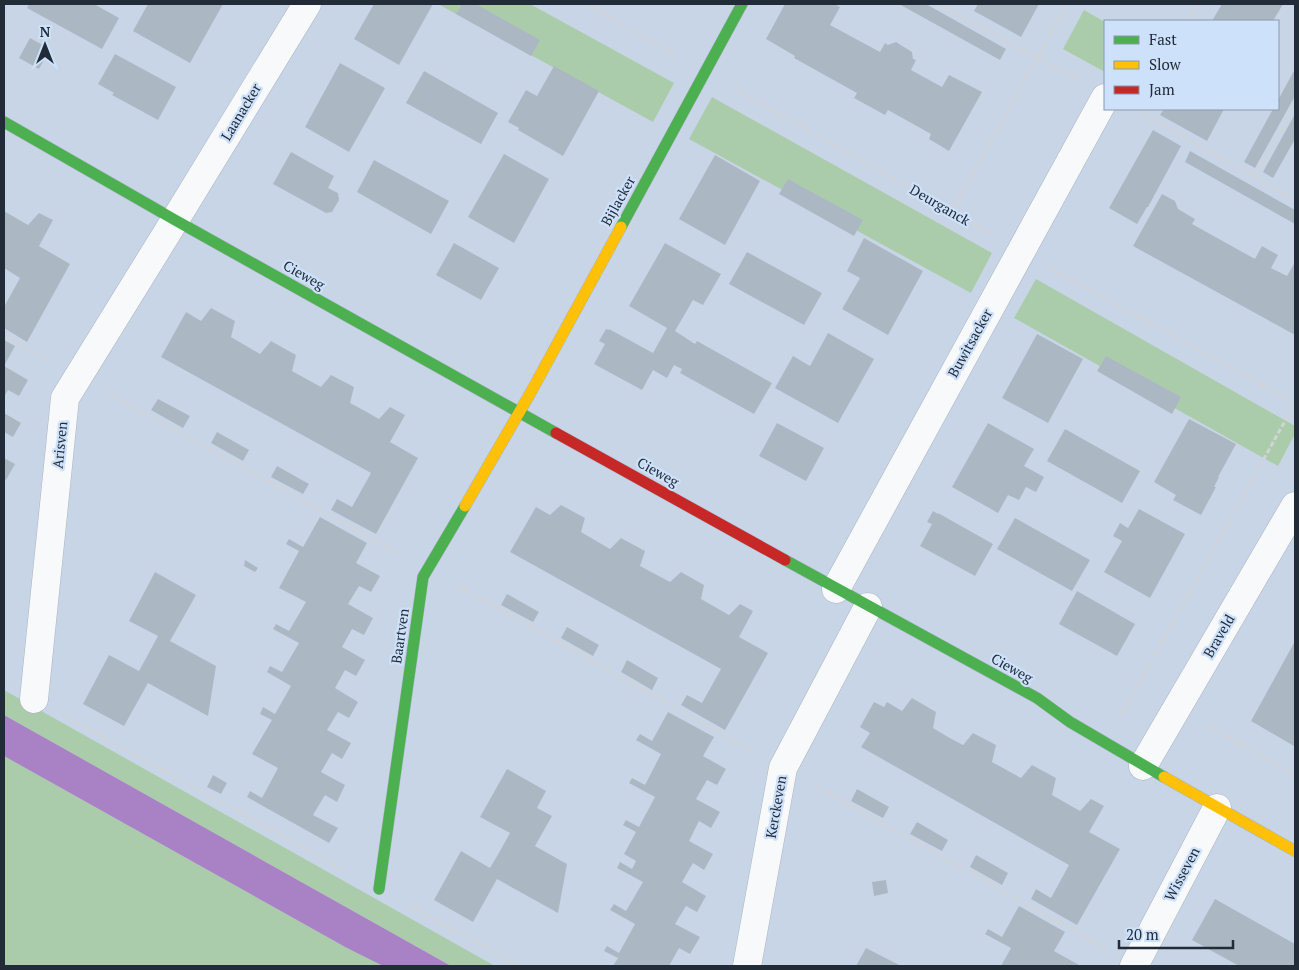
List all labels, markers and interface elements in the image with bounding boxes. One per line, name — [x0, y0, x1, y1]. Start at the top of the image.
north arrow — [20, 20, 70, 70]
legend — [1104, 20, 1279, 110]
text: N — [40, 22, 51, 41]
text: Fast — [1149, 29, 1177, 49]
text: Slow — [1149, 54, 1182, 74]
street label: Laanacker — [216, 79, 265, 144]
text: Jam — [1149, 79, 1175, 99]
street label: Bijlacker — [596, 172, 639, 229]
street label: Deurganck — [907, 180, 975, 230]
street label: Cieweg — [280, 255, 329, 294]
street label: Buwitsacker — [943, 305, 996, 380]
street label: Arisven — [48, 420, 72, 470]
street label: Cieweg — [634, 452, 683, 491]
street label: Baartven — [386, 606, 413, 665]
street label: Braveld — [1199, 610, 1239, 661]
street label: Cieweg — [988, 648, 1037, 687]
street label: Kerckeven — [761, 773, 790, 840]
street label: Wisseven — [1159, 843, 1204, 904]
scale bar — [1119, 918, 1233, 950]
text: 20 m — [1126, 924, 1159, 944]

